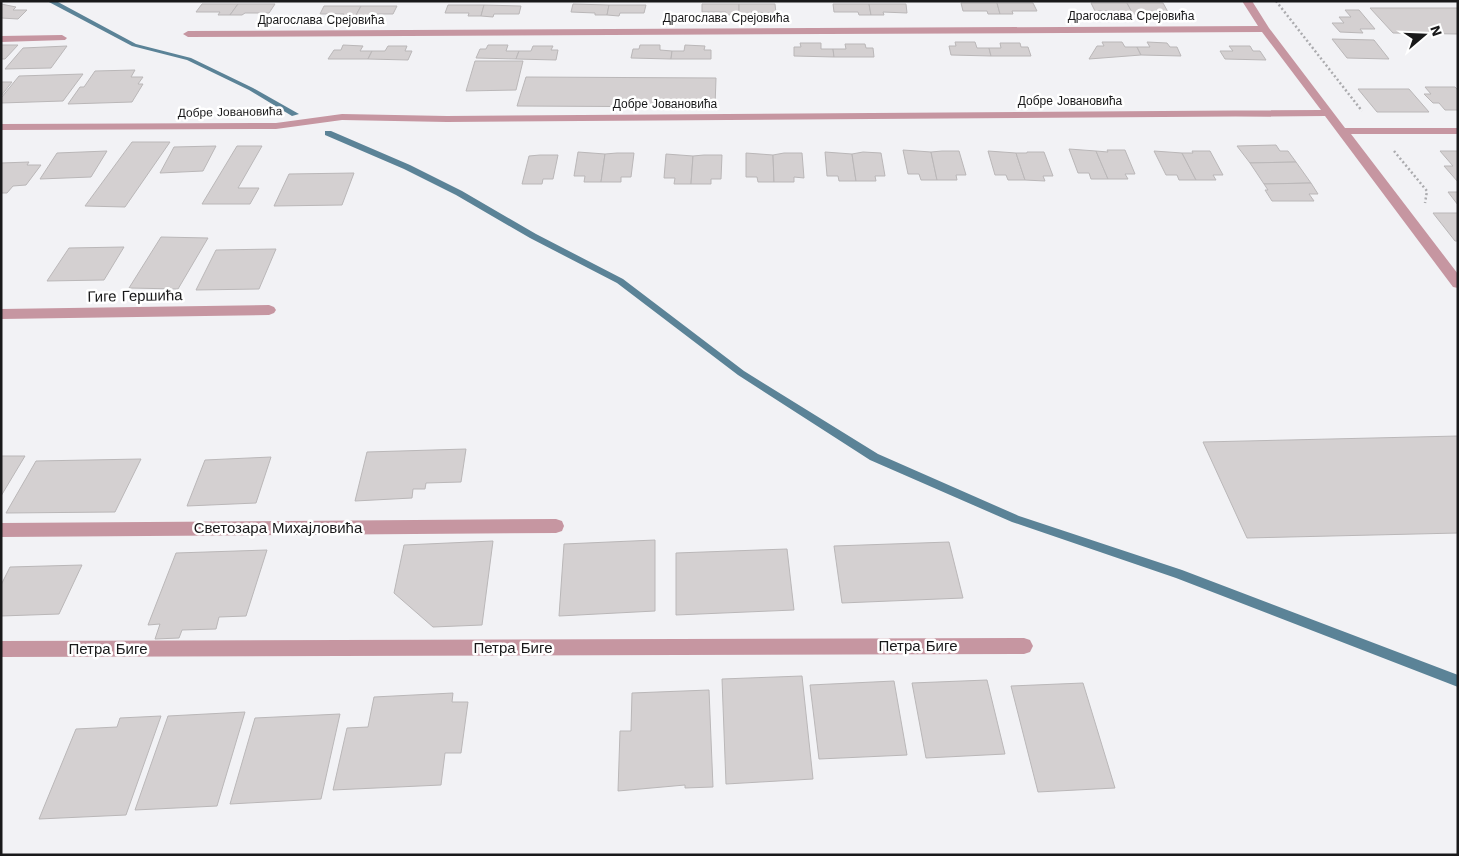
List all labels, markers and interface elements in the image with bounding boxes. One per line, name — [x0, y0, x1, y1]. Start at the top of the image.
street label: Драгослава Срејовића — [1068, 9, 1195, 23]
north arrow — [1399, 10, 1449, 60]
street label: Драгослава Срејовића — [663, 11, 790, 25]
street label: Драгослава Срејовића — [258, 13, 385, 27]
text: N — [1427, 23, 1446, 38]
street label: Добре Јовановића — [1018, 94, 1123, 108]
street label: Добре Јовановића — [613, 97, 718, 111]
street label: Добре Јовановића — [178, 104, 283, 120]
street label: Гиге Гершића — [87, 286, 183, 306]
street label: Светозара Михајловића — [194, 519, 363, 537]
street label: Петра Биге — [878, 637, 958, 655]
street label: Петра Биге — [473, 639, 553, 657]
street label: Петра Биге — [68, 640, 148, 658]

